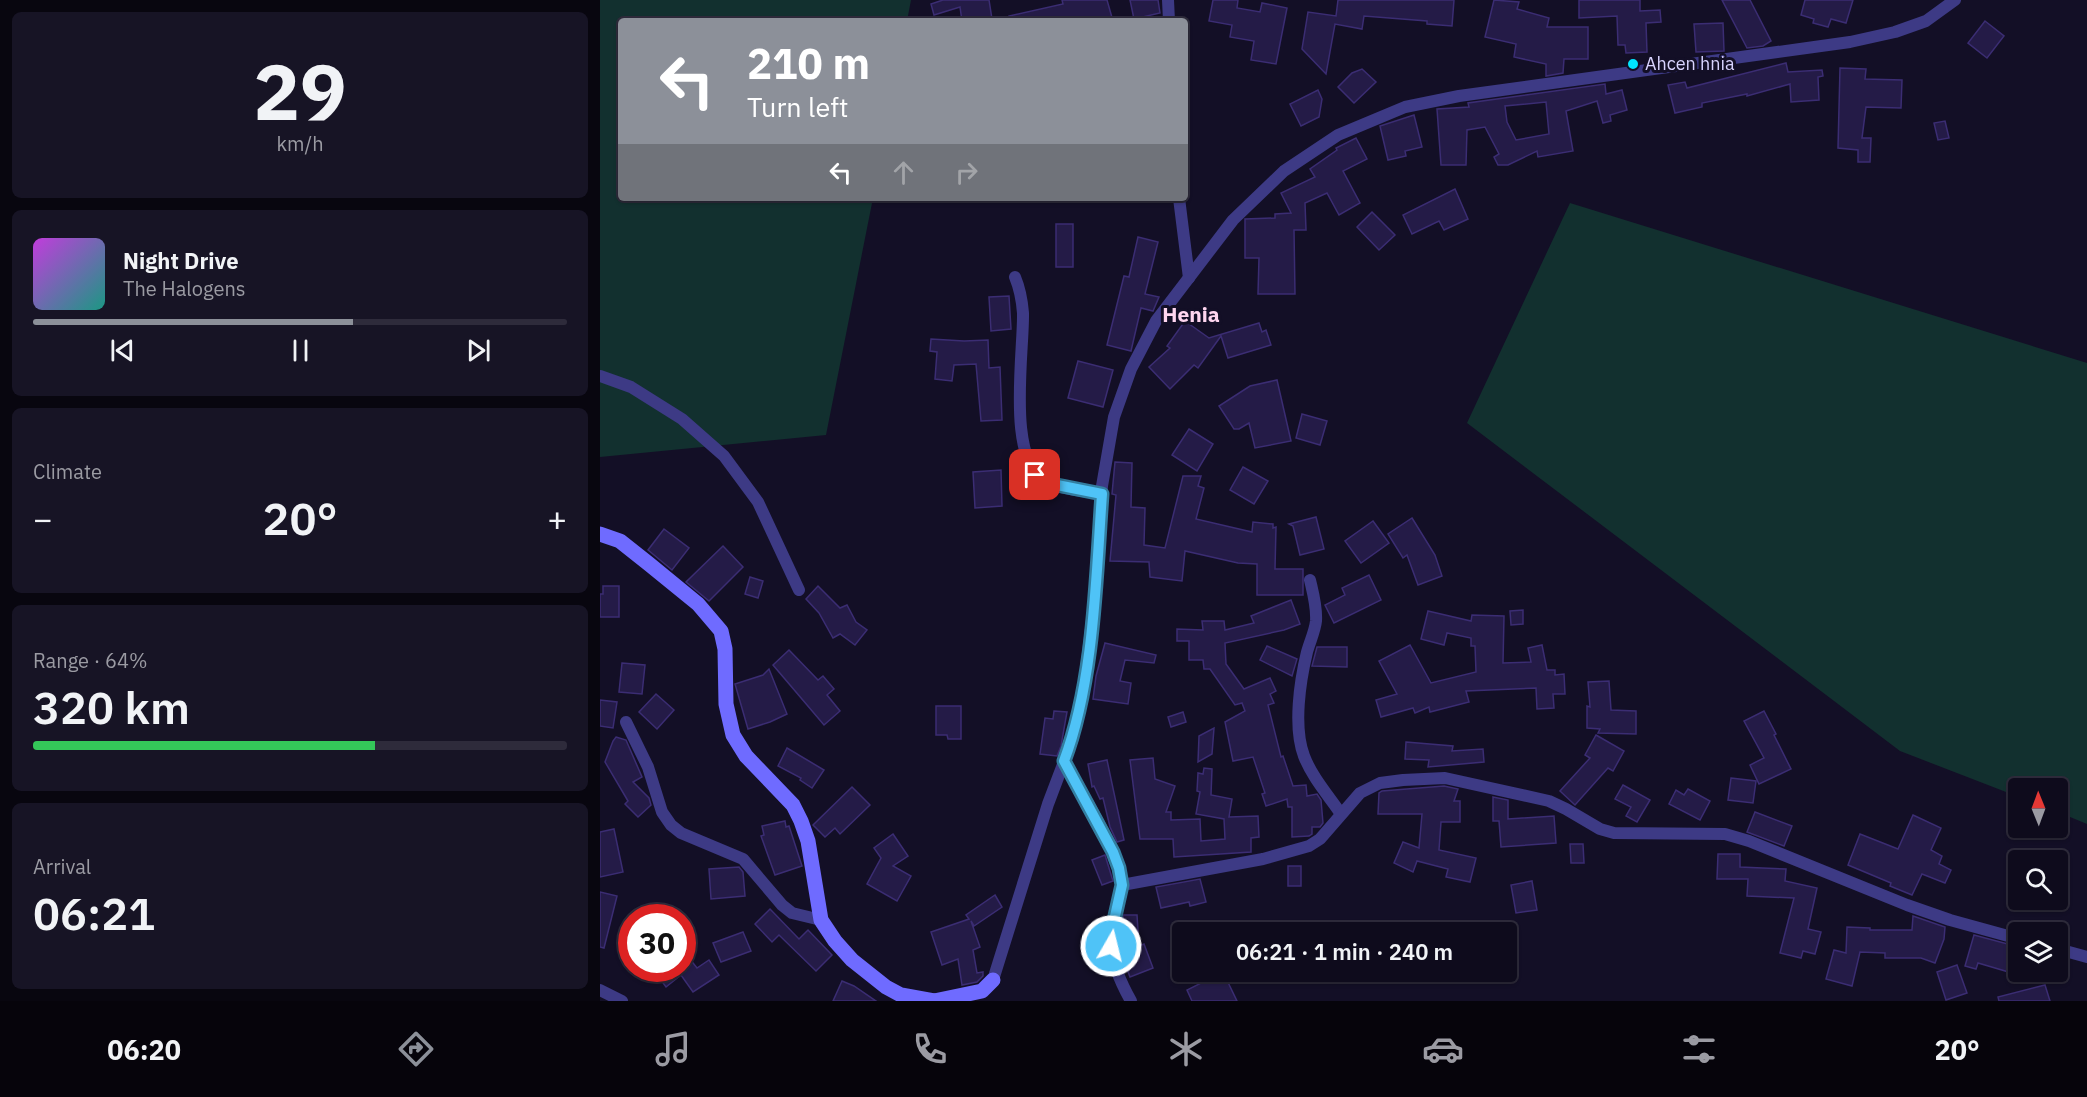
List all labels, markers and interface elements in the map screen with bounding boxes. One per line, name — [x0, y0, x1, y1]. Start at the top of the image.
text: 210 m — [747, 36, 870, 91]
text: 29 — [253, 40, 347, 141]
icon: left — [648, 42, 726, 120]
place label: Ahcen hnia — [1645, 52, 1735, 75]
marker: Ahcen hnia — [1626, 57, 1640, 71]
text: Turn left — [747, 89, 848, 124]
text: km/h — [276, 130, 324, 157]
icon: left — [824, 156, 857, 189]
icon: ahead — [887, 156, 920, 189]
icon: right — [950, 156, 983, 189]
text: Night Drive — [123, 246, 239, 275]
text: The Halogens — [123, 275, 245, 302]
district label: Henia — [1162, 300, 1220, 328]
icon: previous — [106, 334, 139, 367]
icon: pause — [284, 334, 317, 367]
icon: next — [462, 334, 495, 367]
pin — [1009, 449, 1060, 500]
text: Climate — [33, 458, 102, 485]
icon: arrive — [1018, 458, 1051, 491]
text: 20° — [262, 489, 338, 547]
text: − — [33, 497, 53, 540]
text: + — [547, 497, 567, 540]
text: Range · 64% — [33, 647, 148, 674]
text: 320 km — [33, 678, 190, 736]
north arrow — [2008, 778, 2068, 838]
map controls — [2008, 778, 2068, 982]
button: search — [2008, 850, 2068, 910]
text: Arrival — [33, 853, 91, 880]
text: 06:21 — [33, 884, 155, 942]
speed limit sign: 30 — [618, 904, 696, 982]
position arrow — [1079, 914, 1143, 978]
button: layers — [2008, 922, 2068, 982]
text: 06:21 · 1 min · 240 m — [1236, 937, 1453, 966]
icon: directions — [395, 1028, 437, 1070]
icon: music — [652, 1028, 694, 1070]
icon: phone — [909, 1028, 951, 1070]
icon: climate — [1165, 1028, 1207, 1070]
icon: car — [1422, 1028, 1464, 1070]
icon: filters — [1678, 1028, 1720, 1070]
text: 06:20 — [107, 1032, 181, 1067]
text: 20° — [1935, 1032, 1980, 1067]

